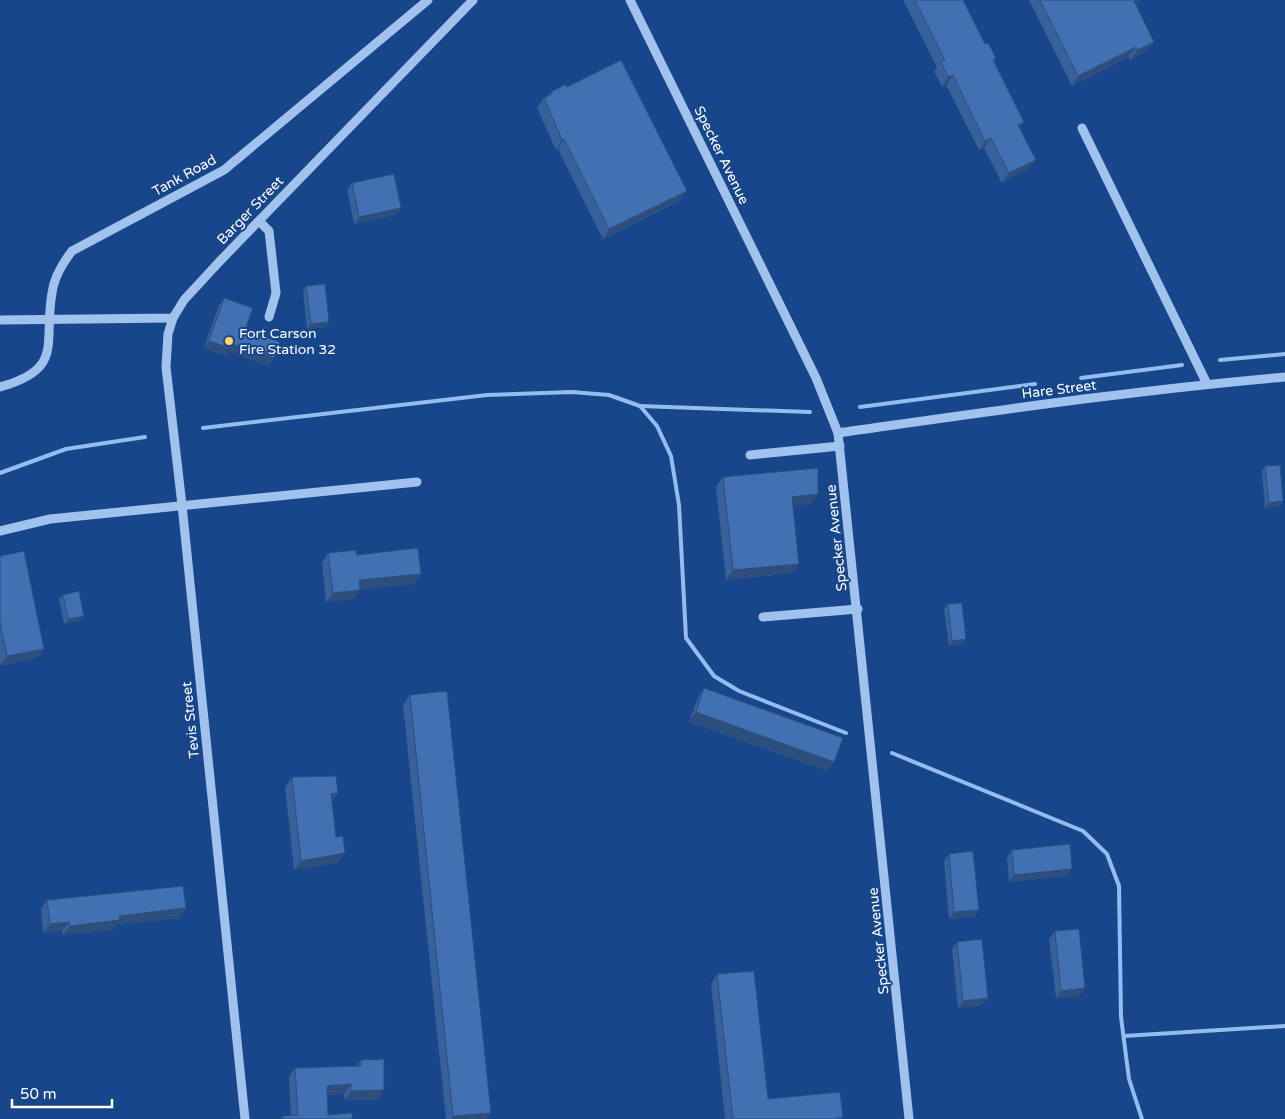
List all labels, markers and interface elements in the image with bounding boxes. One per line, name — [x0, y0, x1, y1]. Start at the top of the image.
street label: Specker Avenue — [690, 103, 753, 207]
street label: Tank Road — [149, 151, 219, 200]
street label: Barger Street — [214, 172, 288, 248]
place label: Fort Carson Fire Station 32 — [239, 325, 336, 358]
marker: Fort Carson Fire Station 32 — [223, 335, 235, 347]
street label: Hare Street — [1021, 376, 1098, 403]
street label: Specker Avenue — [822, 484, 851, 592]
street label: Tevis Street — [178, 680, 203, 759]
street label: Specker Avenue — [864, 887, 893, 995]
scale bar — [12, 1076, 112, 1108]
text: 50 m — [20, 1085, 57, 1103]

